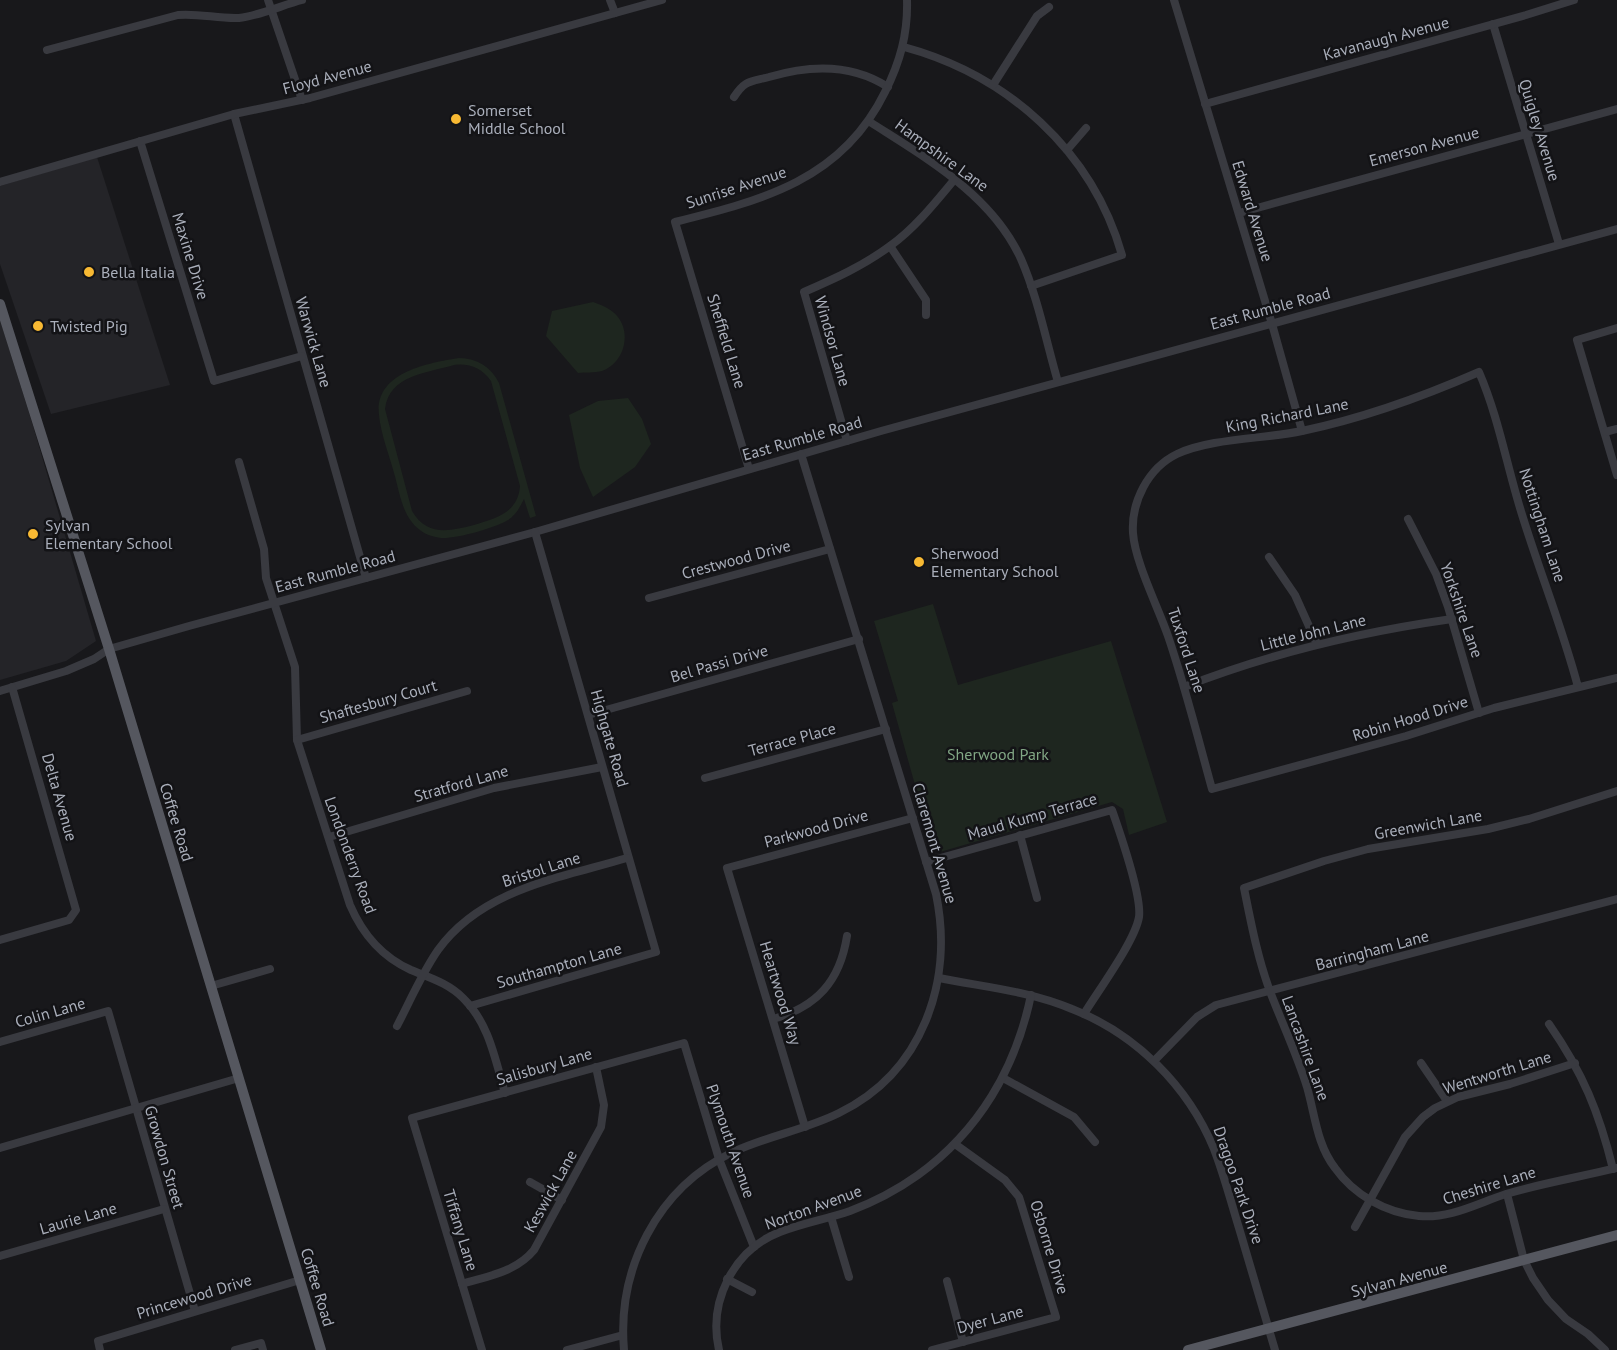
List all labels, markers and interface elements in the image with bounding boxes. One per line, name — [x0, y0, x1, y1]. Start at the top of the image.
street label: Kavanaugh Avenue — [1321, 12, 1451, 64]
street label: Floyd Avenue — [280, 56, 374, 98]
street label: Quigley Avenue — [1515, 77, 1565, 183]
place label: Somerset Middle School — [468, 100, 566, 138]
marker: Somerset Middle School — [449, 112, 463, 126]
street label: Hampshire Lane — [891, 114, 993, 196]
street label: Emerson Avenue — [1367, 122, 1481, 170]
street label: Edward Avenue — [1228, 158, 1278, 264]
street label: Sunrise Avenue — [683, 161, 789, 213]
street label: Maxine Drive — [168, 210, 214, 302]
place label: Bella Italia — [101, 262, 175, 282]
marker: Bella Italia — [82, 265, 96, 279]
street label: East Rumble Road — [1208, 282, 1332, 334]
street label: Sheffield Lane — [703, 291, 751, 391]
street label: Warwick Lane — [292, 294, 336, 390]
street label: Windsor Lane — [811, 294, 855, 388]
place label: Twisted Pig — [50, 316, 128, 336]
marker: Twisted Pig — [31, 319, 45, 333]
street label: King Richard Lane — [1224, 393, 1350, 437]
street label: East Rumble Road — [740, 411, 864, 465]
street label: Nottingham Lane — [1515, 466, 1571, 584]
place label: Sylvan Elementary School — [45, 515, 173, 553]
marker: Sylvan Elementary School — [26, 527, 40, 541]
street label: Crestwood Drive — [679, 535, 793, 583]
place label: Sherwood Elementary School — [931, 543, 1059, 581]
street label: East Rumble Road — [273, 545, 397, 597]
marker: Sherwood Elementary School — [912, 555, 926, 569]
street label: Yorkshire Lane — [1436, 560, 1488, 660]
street label: Tuxford Lane — [1164, 605, 1210, 695]
street label: Little John Lane — [1258, 609, 1368, 655]
street label: Bel Passi Drive — [668, 640, 770, 686]
street label: Shaftesbury Court — [317, 675, 440, 727]
street label: Highgate Road — [587, 687, 633, 789]
street label: Robin Hood Drive — [1350, 691, 1470, 745]
street label: Terrace Place — [746, 718, 838, 760]
park label: Sherwood Park — [947, 744, 1049, 764]
street label: Delta Avenue — [38, 751, 82, 843]
street label: Stratford Lane — [411, 760, 511, 806]
street label: Coffee Road — [156, 780, 198, 864]
street label: Claremont Avenue — [908, 780, 962, 906]
street label: Maud Kump Terrace — [965, 788, 1099, 844]
street label: Londonderry Road — [321, 794, 381, 916]
street label: Parkwood Drive — [762, 805, 870, 851]
street label: Greenwich Lane — [1373, 805, 1483, 843]
street label: Bristol Lane — [499, 847, 583, 891]
street label: Barringham Lane — [1313, 925, 1431, 975]
street label: Southampton Lane — [494, 938, 624, 992]
street label: Heartwood Way — [756, 939, 806, 1048]
street label: Colin Lane — [13, 992, 87, 1032]
street label: Lancashire Lane — [1278, 993, 1334, 1103]
street label: Salisbury Lane — [494, 1043, 594, 1089]
street label: Wentworth Lane — [1440, 1046, 1554, 1098]
street label: Plymouth Avenue — [702, 1081, 760, 1201]
street label: Growdon Street — [141, 1103, 189, 1211]
street label: Dragoo Park Drive — [1210, 1124, 1268, 1246]
street label: Keswick Lane — [519, 1146, 581, 1236]
street label: Cheshire Lane — [1440, 1161, 1538, 1209]
street label: Norton Avenue — [762, 1180, 864, 1234]
street label: Tiffany Lane — [439, 1187, 483, 1273]
street label: Laurie Lane — [37, 1197, 119, 1239]
street label: Osborne Drive — [1026, 1198, 1074, 1296]
street label: Coffee Road — [297, 1245, 339, 1329]
street label: Sylvan Avenue — [1349, 1257, 1449, 1301]
street label: Princewood Drive — [134, 1269, 254, 1323]
street label: Dyer Lane — [955, 1301, 1025, 1337]

